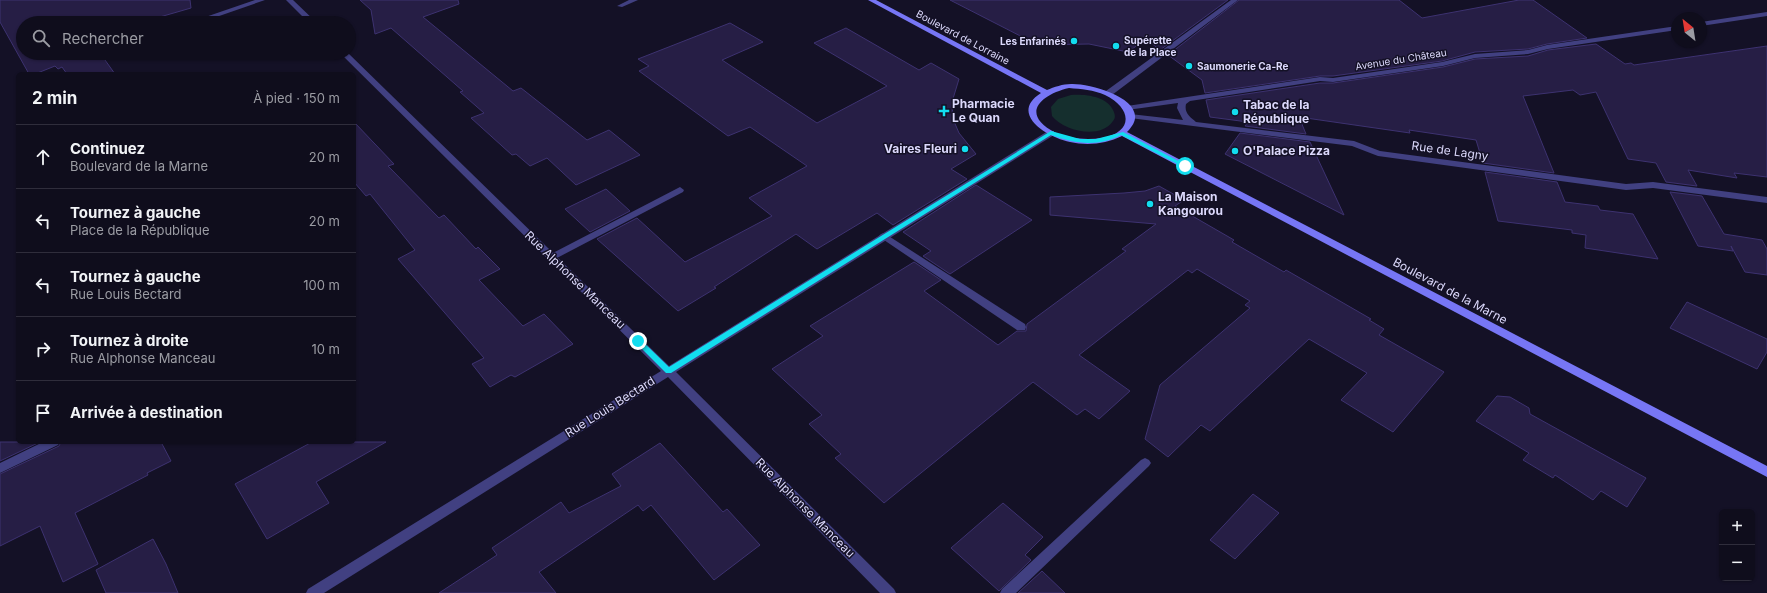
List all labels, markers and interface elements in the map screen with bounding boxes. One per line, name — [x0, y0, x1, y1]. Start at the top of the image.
street label: Boulevard de Lorraine — [914, 7, 1012, 67]
north arrow — [1671, 12, 1707, 48]
search box — [16, 16, 356, 60]
icon: search — [30, 27, 52, 49]
text: Rechercher — [62, 29, 144, 48]
place label: Supérette de la Place — [1124, 34, 1176, 58]
place label: Les Enfarinés — [1000, 35, 1066, 47]
marker: Les Enfarinés — [1069, 36, 1079, 46]
marker: Supérette de la Place — [1111, 41, 1121, 51]
street label: Avenue du Château — [1354, 46, 1448, 72]
place label: Saumonerie Ca-Re — [1197, 60, 1289, 72]
marker: Saumonerie Ca-Re — [1184, 61, 1194, 71]
text: 2 min — [32, 88, 77, 108]
text: À pied · 150 m — [253, 90, 340, 106]
place label: Pharmacie Le Quan — [952, 96, 1015, 125]
place label: Tabac de la République — [1243, 97, 1309, 126]
marker: Pharmacie Le Quan — [939, 106, 949, 116]
marker: Tabac de la République — [1230, 107, 1240, 117]
street label: Rue de Lagny — [1411, 138, 1490, 163]
text: Continuez — [70, 139, 145, 158]
place label: Vaires Fleuri — [884, 141, 957, 156]
place label: O'Palace Pizza — [1243, 143, 1330, 158]
marker: Vaires Fleuri — [960, 144, 970, 154]
icon: ahead — [32, 146, 54, 168]
marker: O'Palace Pizza — [1230, 146, 1240, 156]
text: 20 m — [309, 149, 340, 165]
route start — [1176, 157, 1194, 175]
text: Boulevard de la Marne — [70, 158, 208, 174]
place label: La Maison Kangourou — [1158, 189, 1223, 218]
marker: La Maison Kangourou — [1145, 199, 1155, 209]
text: Tournez à gauche — [70, 203, 201, 222]
icon: left — [32, 210, 54, 232]
text: 20 m — [309, 213, 340, 229]
text: Place de la République — [70, 222, 210, 238]
street label: Rue Alphonse Manceau — [522, 228, 629, 332]
street label: Boulevard de la Marne — [1390, 254, 1510, 327]
text: Tournez à gauche — [70, 267, 201, 286]
icon: left — [32, 274, 54, 296]
text: 100 m — [303, 277, 340, 293]
text: Rue Louis Bectard — [70, 286, 182, 302]
text: Tournez à droite — [70, 331, 189, 350]
route end — [629, 332, 647, 350]
icon: right — [32, 338, 54, 360]
text: 10 m — [311, 341, 340, 357]
text: Rue Alphonse Manceau — [70, 350, 215, 366]
street label: Rue Louis Bectard — [562, 373, 657, 440]
icon: arrive — [32, 402, 54, 424]
text: Arrivée à destination — [70, 403, 223, 422]
street label: Rue Alphonse Manceau — [753, 455, 858, 560]
map controls — [1719, 509, 1755, 581]
button: + — [1719, 509, 1755, 545]
button: − — [1719, 545, 1755, 581]

